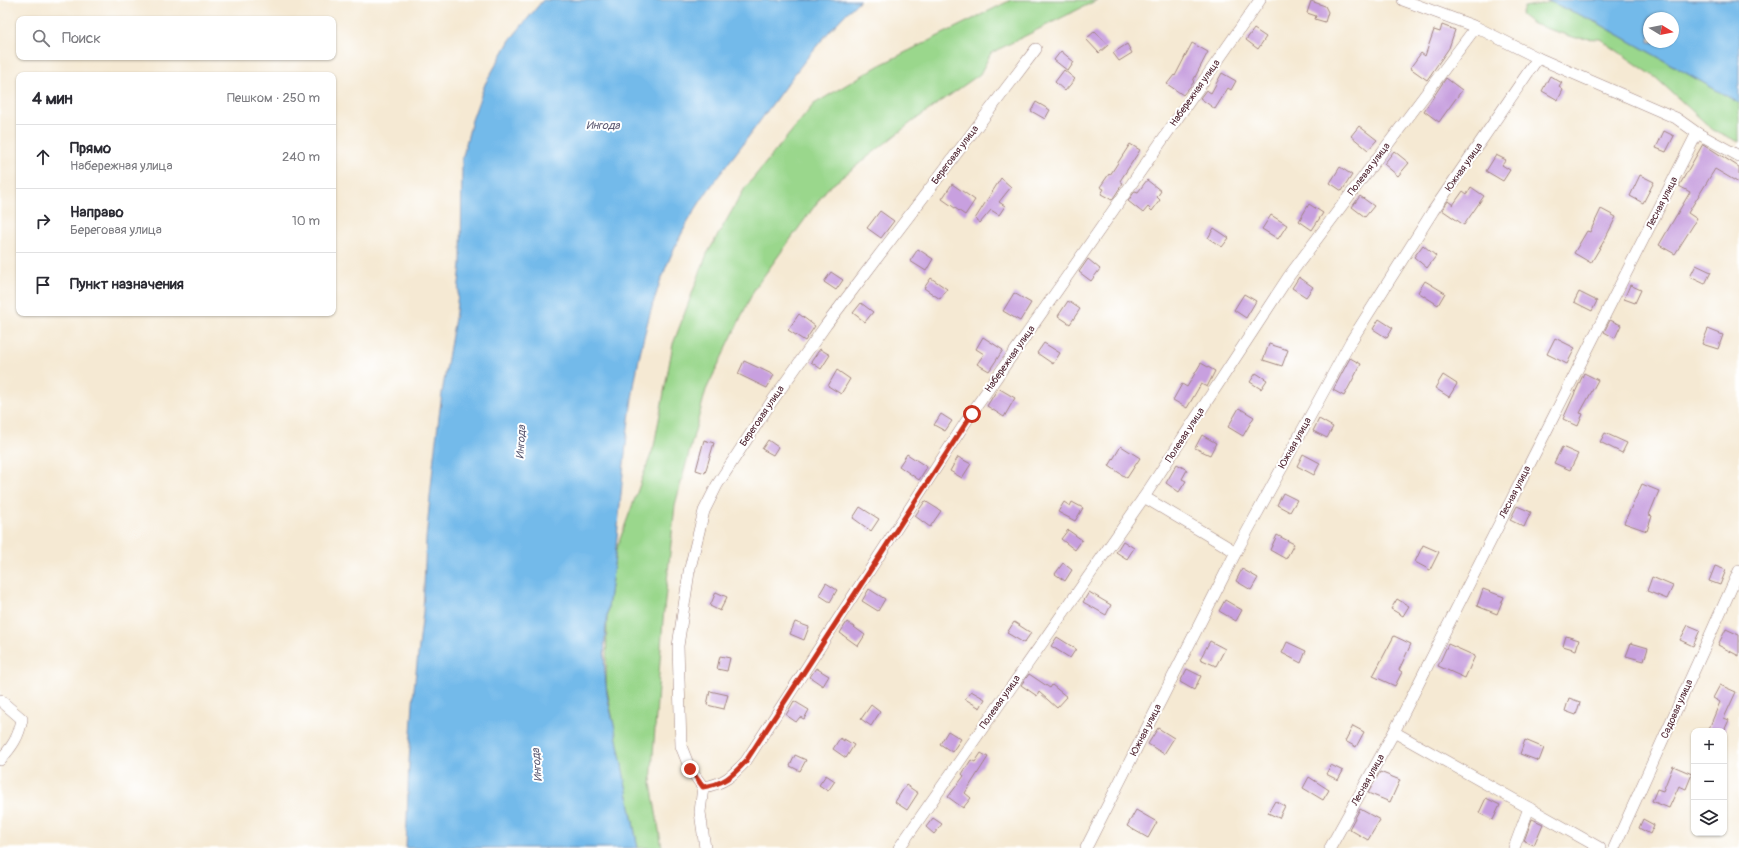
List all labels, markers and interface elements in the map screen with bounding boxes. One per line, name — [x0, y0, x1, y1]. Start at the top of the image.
north arrow — [1643, 12, 1679, 48]
search box — [16, 16, 336, 60]
icon: search — [30, 27, 52, 49]
text: Поиск — [62, 29, 101, 48]
street label: Набережная улица — [1167, 57, 1223, 129]
text: 4 мин — [32, 88, 73, 109]
text: Пешком · 250 m — [227, 90, 320, 106]
water label: Ингода — [586, 119, 621, 132]
street label: Береговая улица — [929, 123, 981, 187]
text: Прямо — [70, 139, 111, 158]
street label: Полевая улица — [1345, 140, 1393, 198]
street label: Южная улица — [1443, 140, 1485, 194]
icon: ahead — [32, 146, 54, 168]
text: 240 m — [282, 149, 320, 165]
text: Набережная улица — [70, 158, 172, 174]
street label: Лесная улица — [1643, 174, 1681, 232]
text: Направо — [70, 203, 124, 222]
icon: right — [32, 210, 54, 232]
text: 10 m — [292, 213, 320, 229]
text: Береговая улица — [70, 222, 162, 238]
icon: arrive — [32, 274, 54, 296]
text: Пункт назначения — [70, 275, 184, 294]
street label: Набережная улица — [982, 323, 1038, 395]
street label: Береговая улица — [737, 383, 787, 449]
route start — [963, 405, 981, 423]
street label: Полевая улица — [1163, 405, 1207, 465]
street label: Южная улица — [1276, 415, 1314, 471]
water label: Ингода — [514, 424, 528, 459]
street label: Лесная улица — [1496, 463, 1534, 521]
street label: Полевая улица — [977, 673, 1023, 731]
street label: Садовая улица — [1659, 677, 1696, 740]
street label: Южная улица — [1128, 702, 1164, 758]
map controls — [1691, 728, 1727, 836]
button: + — [1691, 728, 1727, 764]
water label: Ингода — [529, 747, 545, 782]
street label: Лесная улица — [1348, 752, 1387, 809]
route end — [681, 760, 699, 778]
button: − — [1691, 764, 1727, 800]
button: layers — [1691, 800, 1727, 836]

